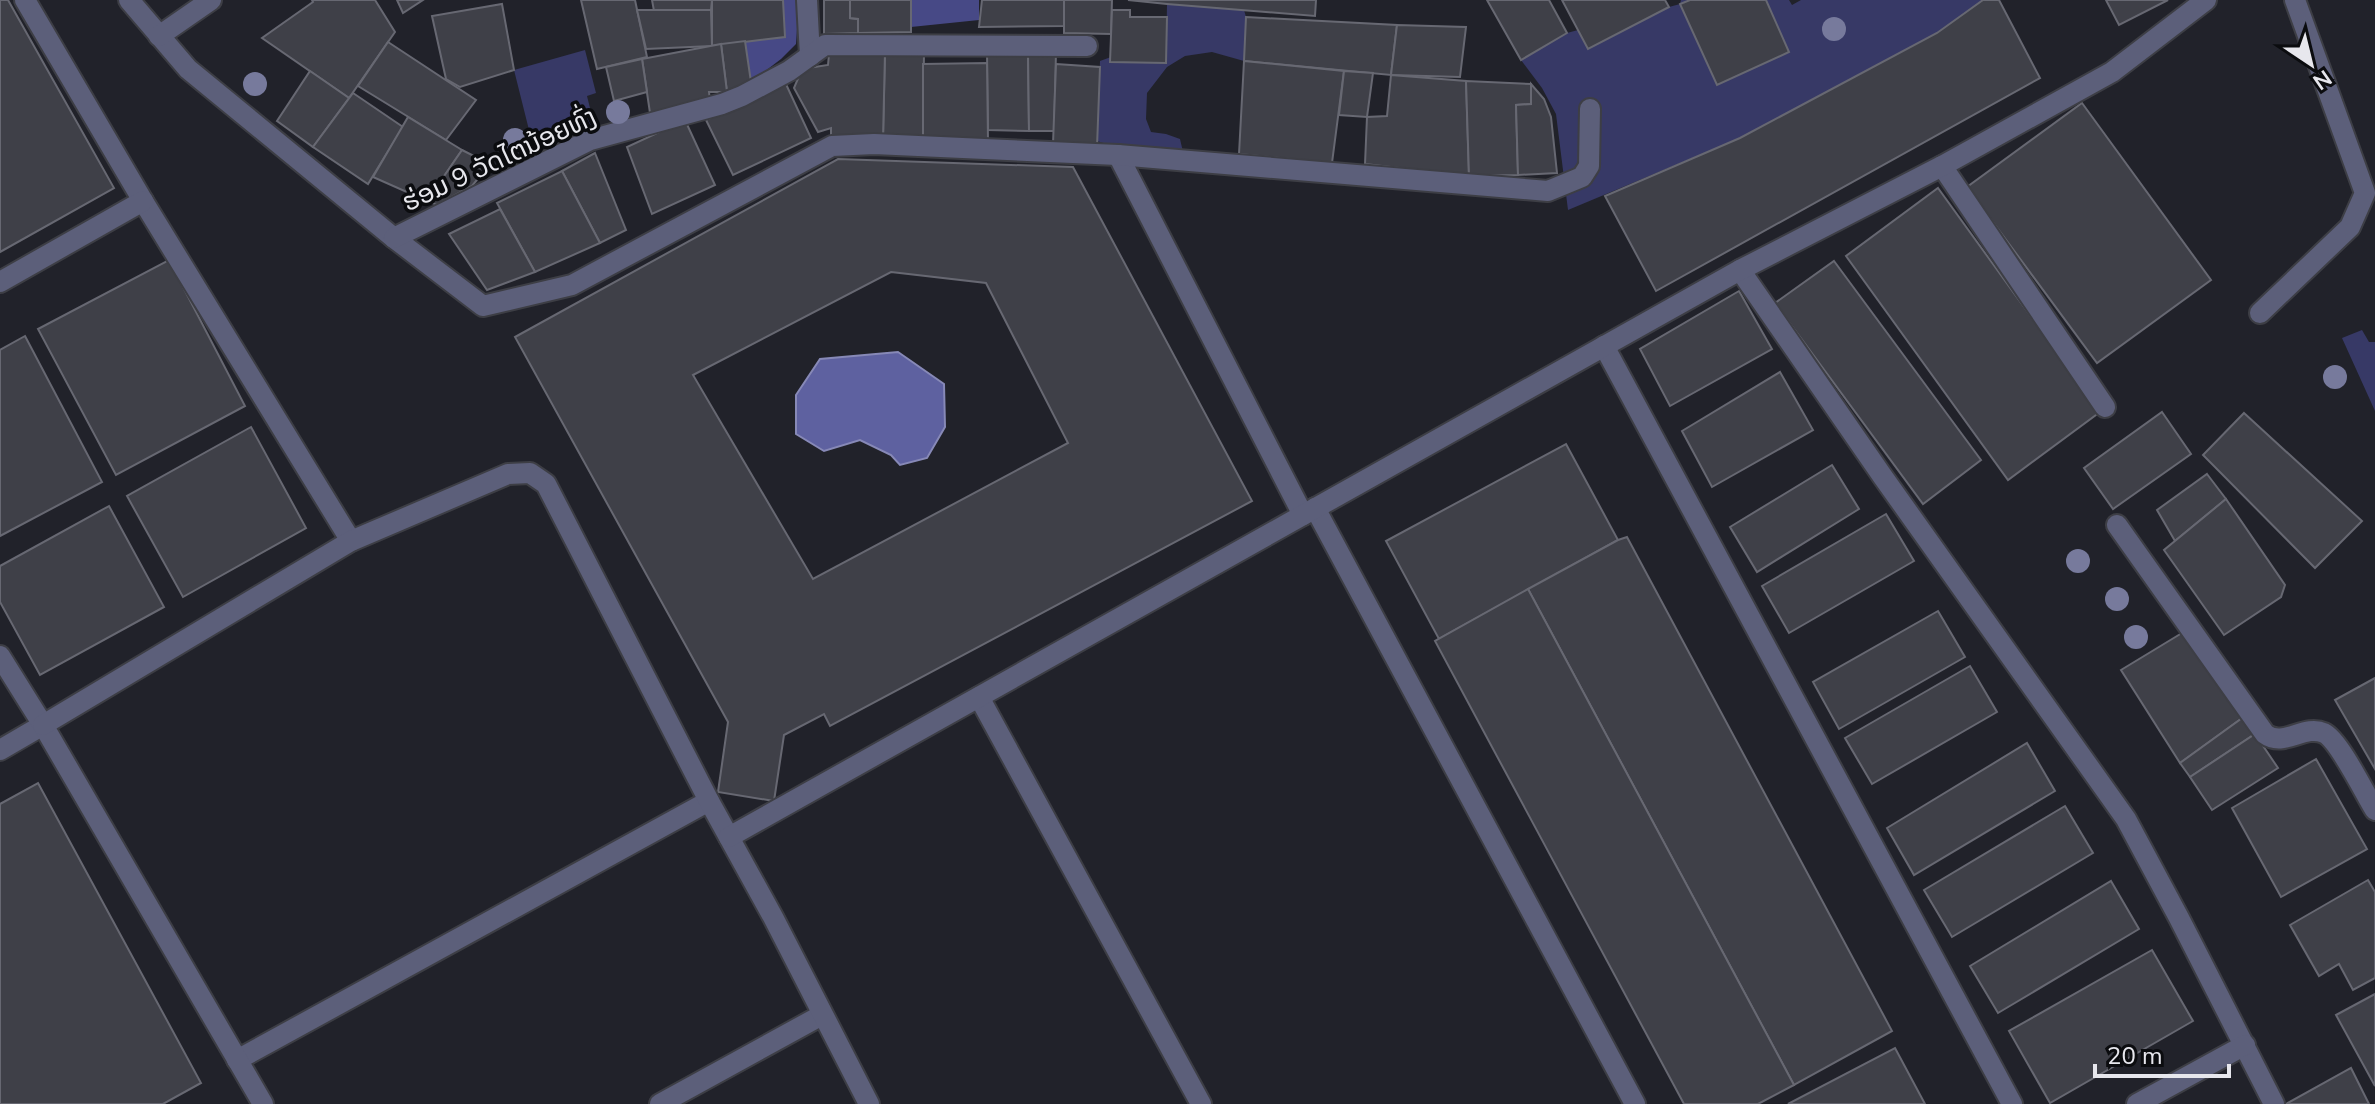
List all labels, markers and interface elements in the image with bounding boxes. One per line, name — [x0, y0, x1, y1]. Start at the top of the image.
north arrow — [2271, 24, 2351, 104]
text: N — [2307, 63, 2337, 97]
street label: ຮ່ອມ 9 ວັດໄຕນ້ອຍທົ່ງ — [396, 98, 602, 220]
scale bar — [2095, 1028, 2229, 1078]
text: 20 m — [2107, 1040, 2163, 1072]

